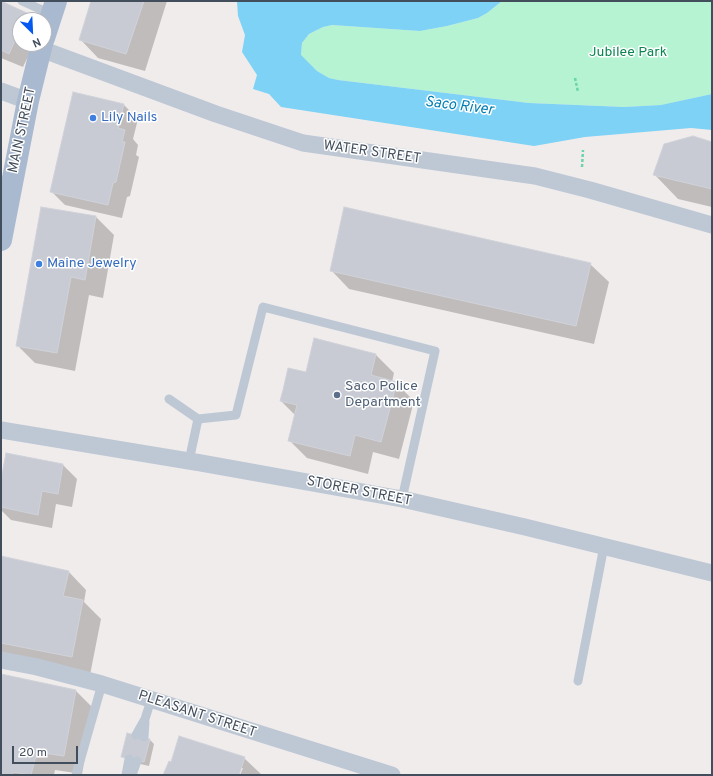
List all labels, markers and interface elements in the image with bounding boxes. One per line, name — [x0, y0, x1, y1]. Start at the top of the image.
north arrow — [12, 12, 52, 52]
text: N — [30, 34, 43, 50]
park label: Jubilee Park — [589, 45, 667, 61]
street label: MAIN STREET — [6, 85, 40, 175]
water label: Saco River — [424, 94, 494, 120]
place label: Lily Nails — [101, 110, 157, 126]
marker: Lily Nails — [88, 113, 98, 123]
street label: WATER STREET — [322, 138, 422, 168]
place label: Maine Jewelry — [47, 256, 137, 272]
marker: Maine Jewelry — [34, 259, 44, 269]
place label: Saco Police Department — [345, 379, 421, 412]
marker: Saco Police Department — [332, 390, 342, 400]
street label: STORER STREET — [305, 474, 413, 510]
street label: PLEASANT STREET — [136, 688, 258, 742]
scale bar — [14, 738, 80, 764]
text: 20 m — [19, 745, 47, 761]

